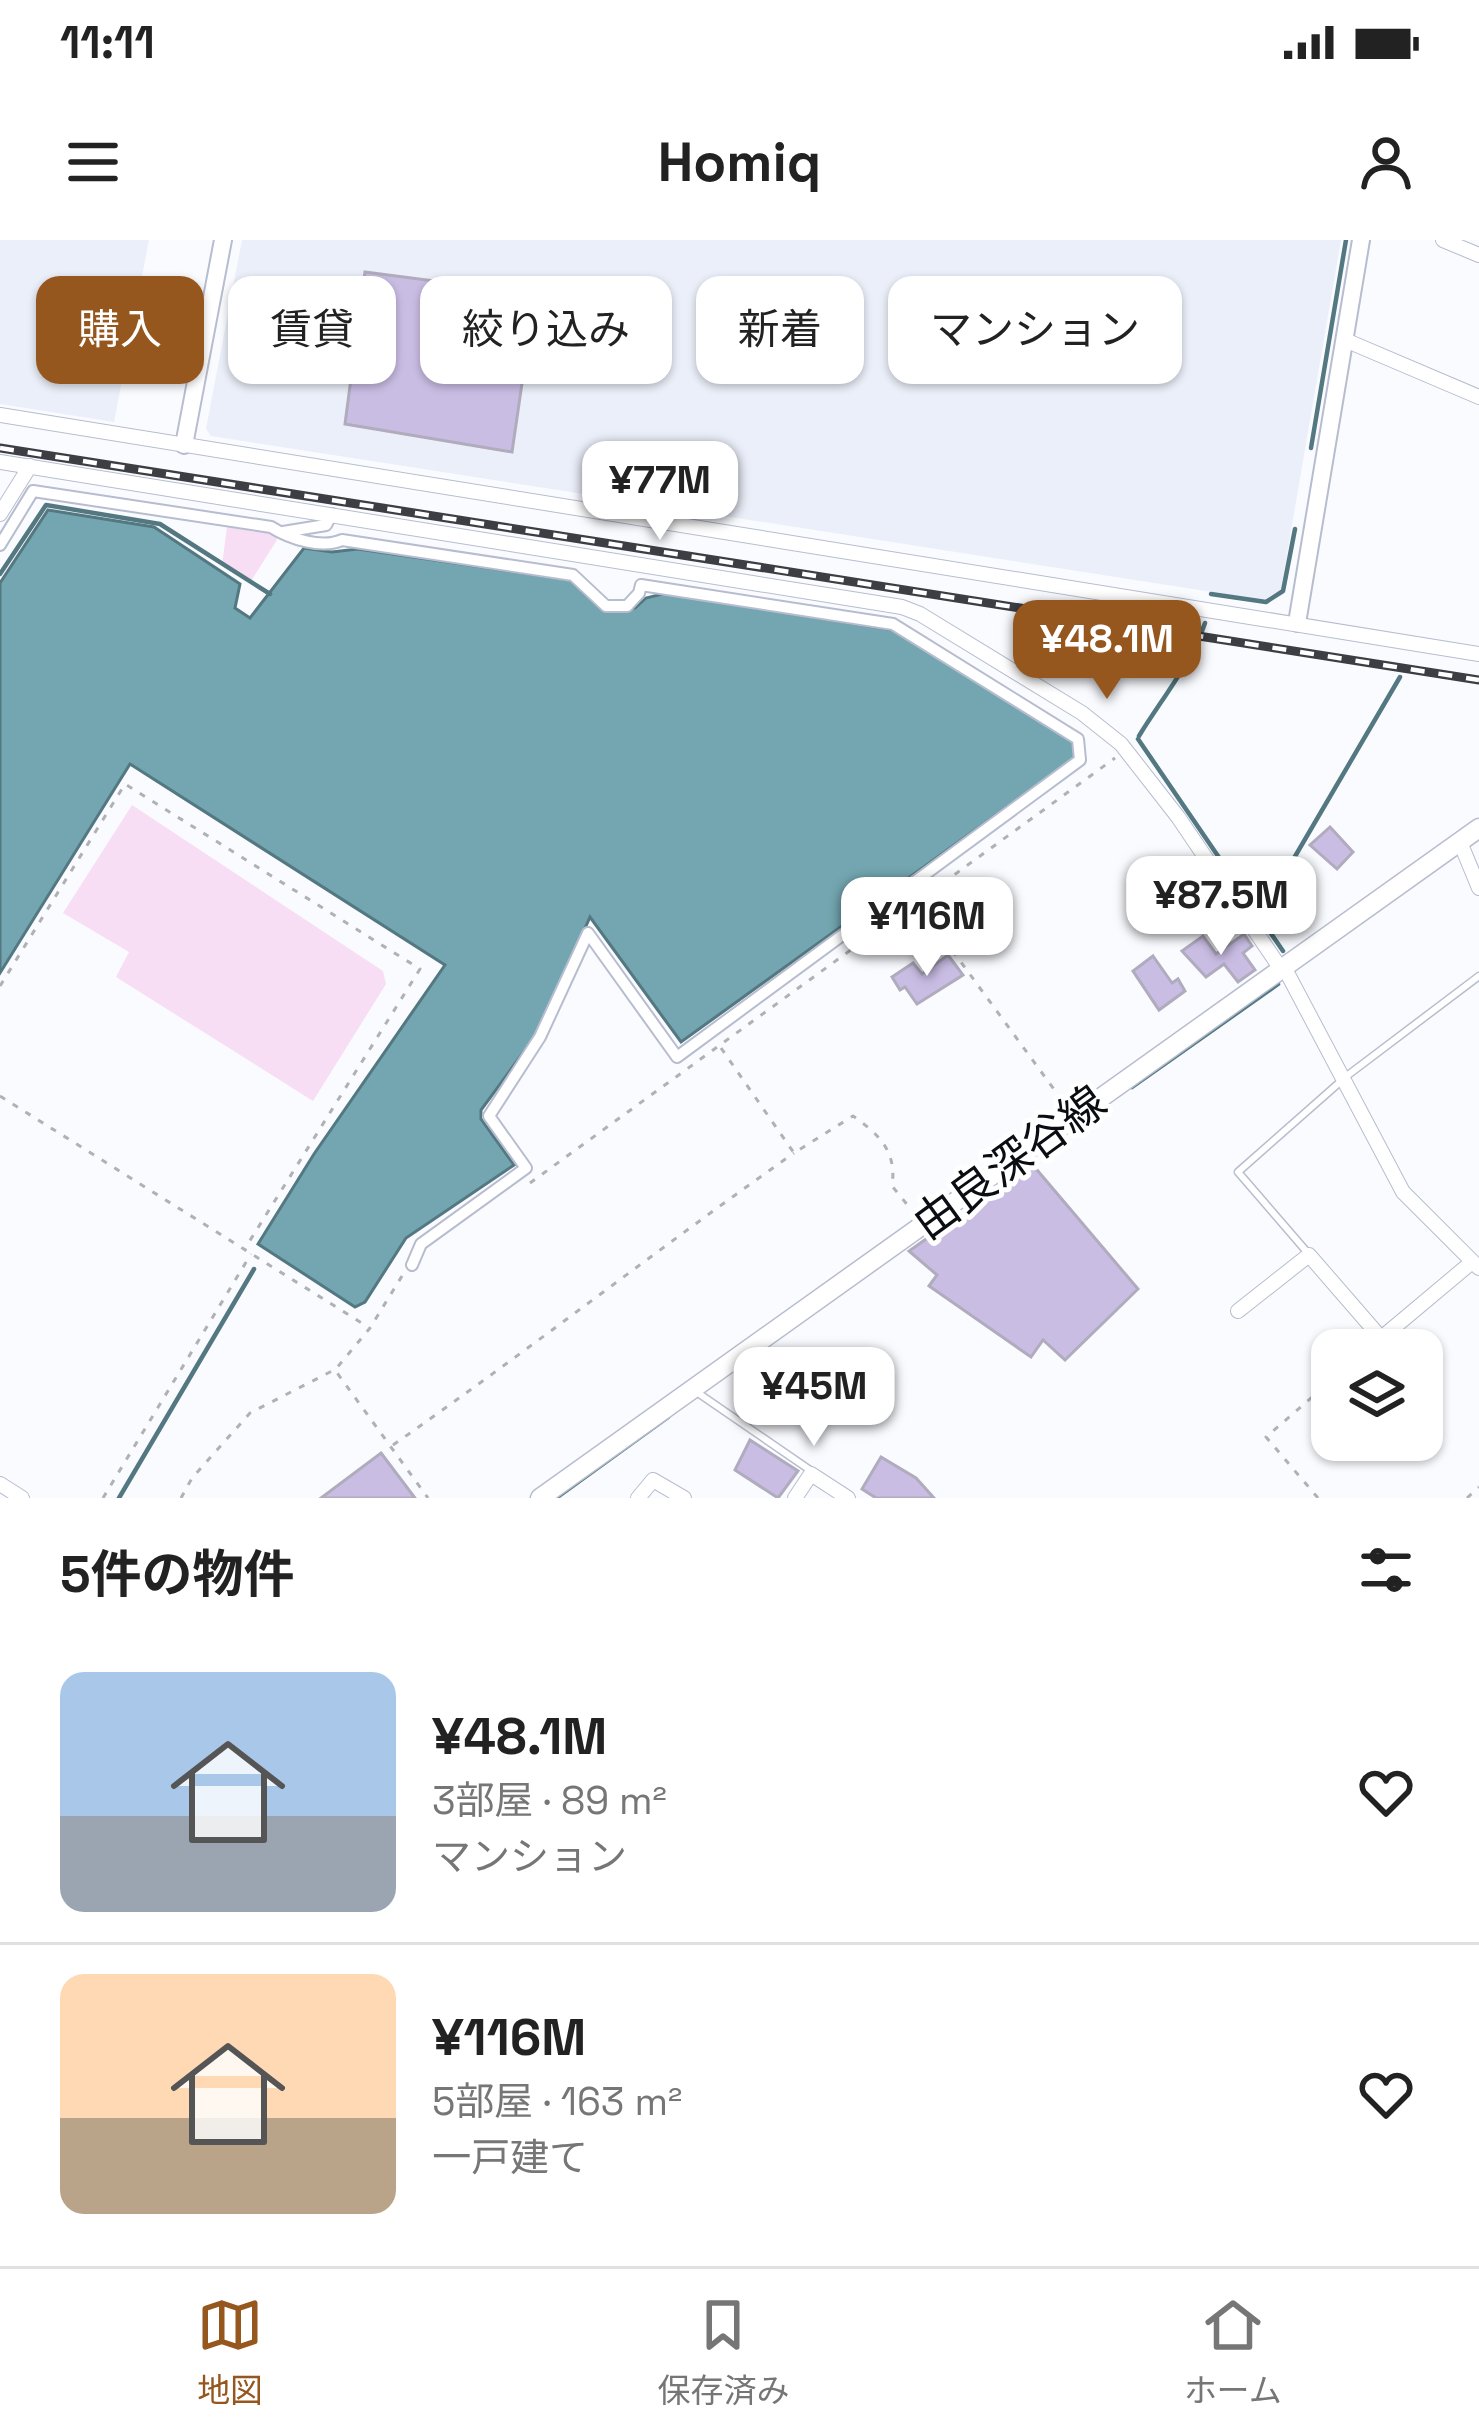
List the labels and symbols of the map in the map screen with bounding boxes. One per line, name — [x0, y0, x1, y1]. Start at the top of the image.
pin: ¥77M — [589, 441, 731, 543]
pin: ¥48.1M — [1009, 600, 1205, 702]
pin: ¥87.5M — [1123, 856, 1319, 958]
pin: ¥116M — [843, 877, 1011, 979]
street label: 由良深谷線 — [902, 1073, 1117, 1252]
pin: ¥45M — [743, 1347, 885, 1449]

